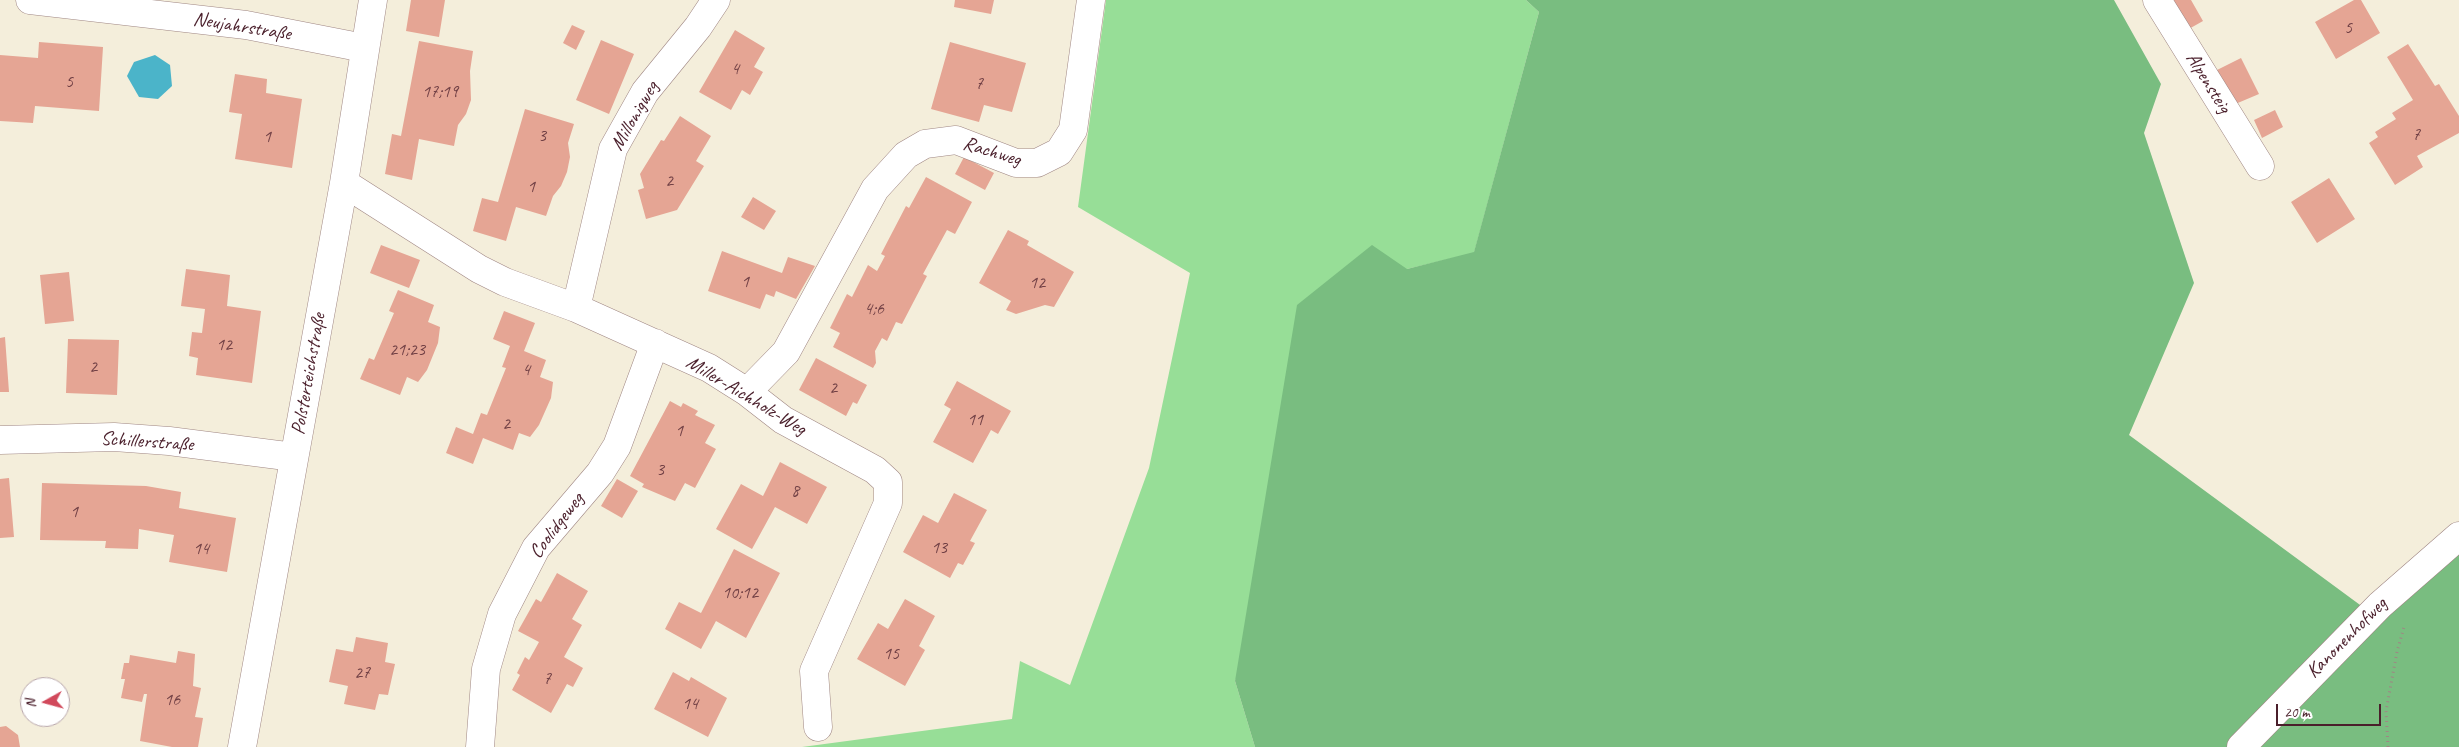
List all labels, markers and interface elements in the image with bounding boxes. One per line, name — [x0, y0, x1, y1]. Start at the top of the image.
street label: Neujahrstraße — [191, 7, 293, 47]
house number: 5 — [2344, 17, 2352, 39]
street label: Alpensteig — [2180, 48, 2236, 118]
house number: 4 — [731, 58, 739, 80]
house number: 5 — [65, 71, 73, 93]
house number: 7 — [975, 73, 983, 95]
street label: Millonigweg — [606, 77, 664, 155]
house number: 17;19 — [422, 81, 458, 103]
house number: 7 — [2412, 124, 2420, 146]
house number: 3 — [538, 125, 546, 147]
house number: 1 — [263, 126, 271, 148]
street label: Rachweg — [960, 132, 1024, 172]
house number: 2 — [665, 170, 673, 192]
house number: 1 — [527, 176, 535, 198]
house number: 1 — [741, 271, 749, 293]
house number: 12 — [1029, 272, 1045, 294]
house number: 4;6 — [864, 298, 884, 320]
street label: Polsterteichstraße — [287, 311, 331, 437]
house number: 12 — [216, 334, 232, 356]
house number: 21;23 — [389, 339, 425, 361]
street label: Miller-Aichholz-Weg — [682, 351, 810, 441]
house number: 2 — [89, 356, 97, 378]
house number: 4 — [522, 359, 530, 381]
house number: 2 — [829, 377, 837, 399]
house number: 11 — [967, 409, 983, 431]
house number: 2 — [502, 413, 510, 435]
house number: 1 — [675, 420, 683, 442]
street label: Schillerstraße — [100, 427, 194, 457]
house number: 3 — [656, 459, 664, 481]
house number: 8 — [791, 480, 799, 502]
street label: Coolidgeweg — [525, 488, 589, 564]
house number: 1 — [70, 501, 78, 523]
house number: 13 — [931, 537, 947, 559]
house number: 14 — [193, 538, 209, 560]
house number: 10;12 — [722, 582, 758, 604]
street label: Kanonenhofweg — [2302, 593, 2392, 683]
house number: 15 — [883, 643, 899, 665]
house number: 27 — [354, 662, 370, 684]
house number: 7 — [543, 668, 551, 690]
north arrow — [20, 677, 70, 727]
house number: 16 — [164, 689, 180, 711]
house number: 14 — [682, 693, 698, 715]
scale bar — [2279, 694, 2384, 726]
text: N — [22, 698, 40, 709]
text: 20 m — [2284, 703, 2310, 722]

